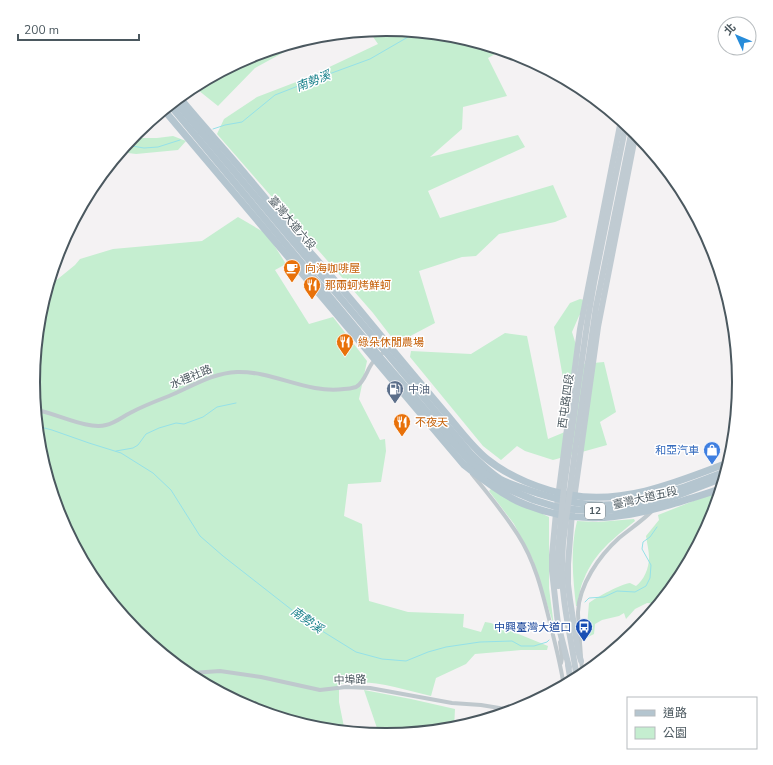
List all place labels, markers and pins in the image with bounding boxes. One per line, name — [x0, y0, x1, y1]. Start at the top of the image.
cafe icon: 向海咖啡屋 — [282, 258, 302, 283]
place label: 向海咖啡屋 — [305, 261, 360, 276]
restaurant icon: 那兩蚵烤鮮蚵 — [302, 275, 322, 300]
place label: 那兩蚵烤鮮蚵 — [325, 278, 391, 293]
restaurant icon: 綠朵休閒農場 — [335, 332, 355, 357]
place label: 綠朵休閒農場 — [358, 335, 424, 350]
fuel station icon: 中油 — [385, 379, 405, 404]
place label: 中油 — [408, 382, 430, 397]
restaurant icon: 不夜天 — [392, 412, 412, 437]
place label: 不夜天 — [415, 415, 448, 430]
shop icon: 和亞汽車 — [702, 440, 722, 465]
place label: 和亞汽車 — [655, 443, 699, 458]
bus stop icon: 中興臺灣大道口 — [574, 617, 594, 642]
place label: 中興臺灣大道口 — [494, 620, 571, 635]

